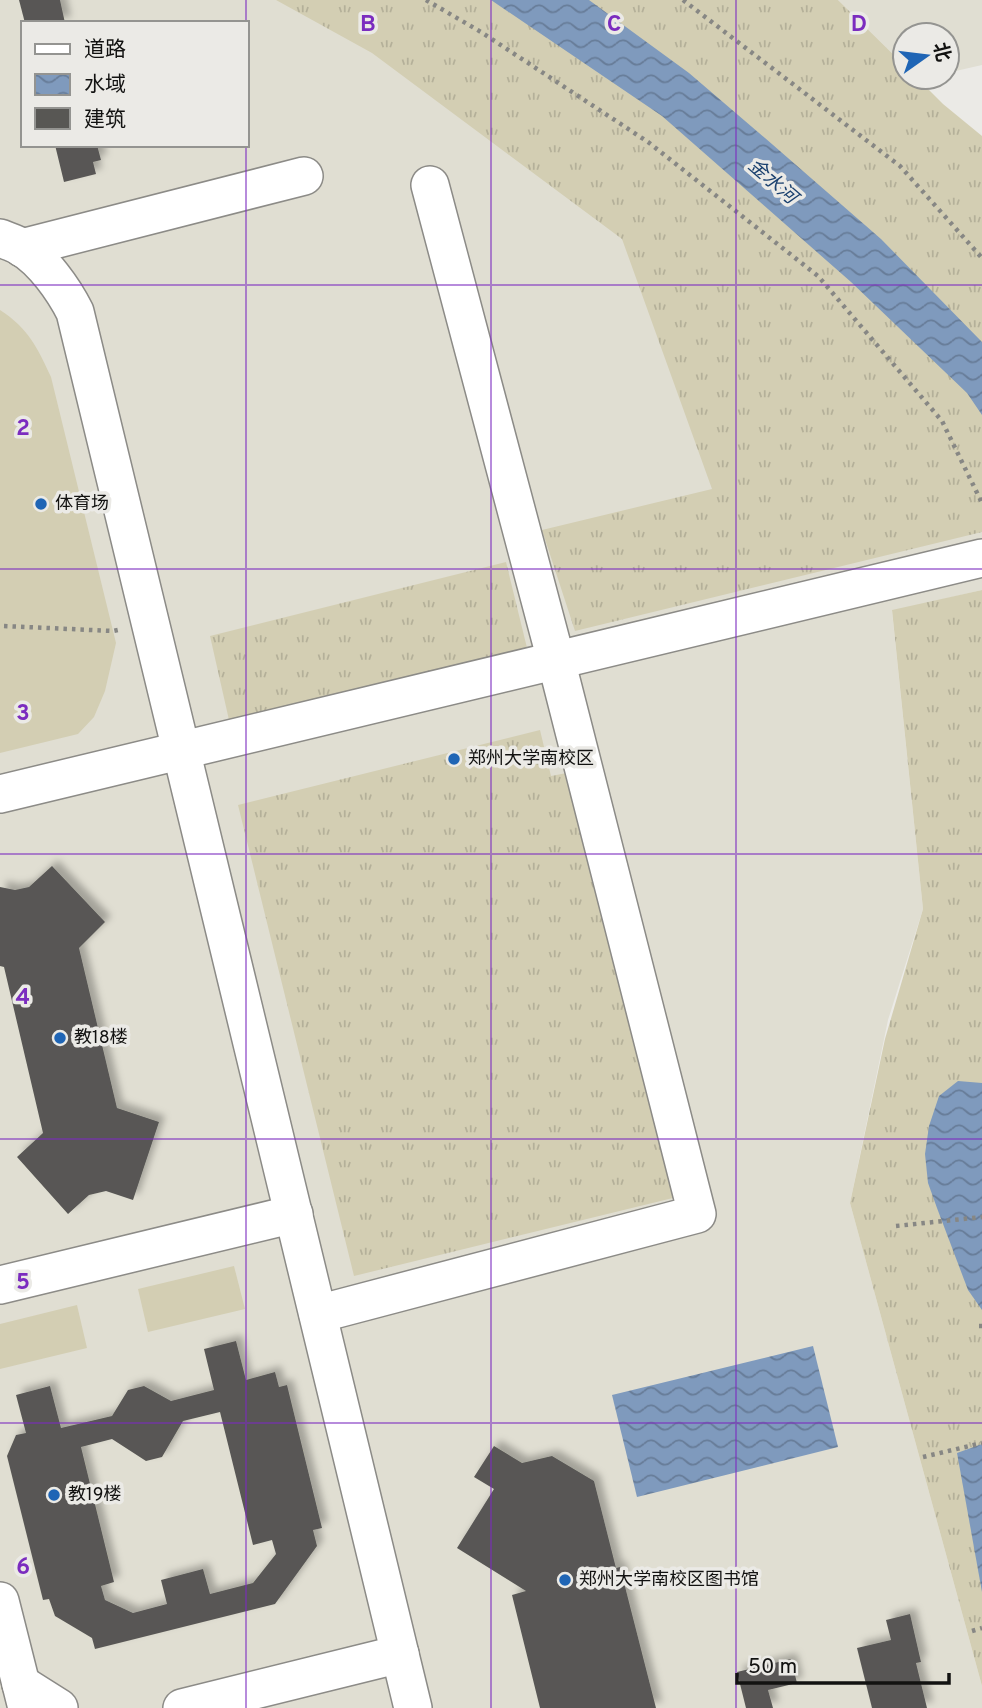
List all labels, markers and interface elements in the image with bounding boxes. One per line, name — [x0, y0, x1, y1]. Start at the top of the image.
text: B — [360, 11, 376, 40]
text: C — [607, 11, 621, 40]
text: D — [851, 11, 867, 40]
legend — [21, 21, 248, 147]
north arrow — [891, 21, 961, 91]
text: 道路 — [84, 37, 126, 64]
text: 北 — [927, 40, 954, 64]
text: 水域 — [84, 72, 126, 99]
text: 建筑 — [84, 107, 126, 134]
water label: 金水河 — [743, 154, 804, 212]
text: 2 — [16, 415, 30, 444]
place label: 体育场 — [55, 493, 109, 516]
marker: 体育场 — [33, 496, 49, 512]
text: 3 — [16, 700, 30, 729]
place label: 郑州大学南校区 — [468, 748, 594, 771]
marker: 郑州大学南校区 — [446, 751, 462, 767]
text: 4 — [16, 984, 30, 1013]
place label: 教18楼 — [74, 1027, 128, 1050]
marker: 教18楼 — [52, 1030, 68, 1046]
text: 5 — [16, 1269, 30, 1298]
place label: 教19楼 — [68, 1484, 121, 1507]
marker: 教19楼 — [46, 1487, 62, 1503]
text: 6 — [16, 1554, 30, 1583]
place label: 郑州大学南校区图书馆 — [579, 1569, 759, 1592]
marker: 郑州大学南校区图书馆 — [557, 1572, 573, 1588]
scale bar — [737, 1642, 949, 1686]
text: 50 m — [748, 1654, 797, 1681]

